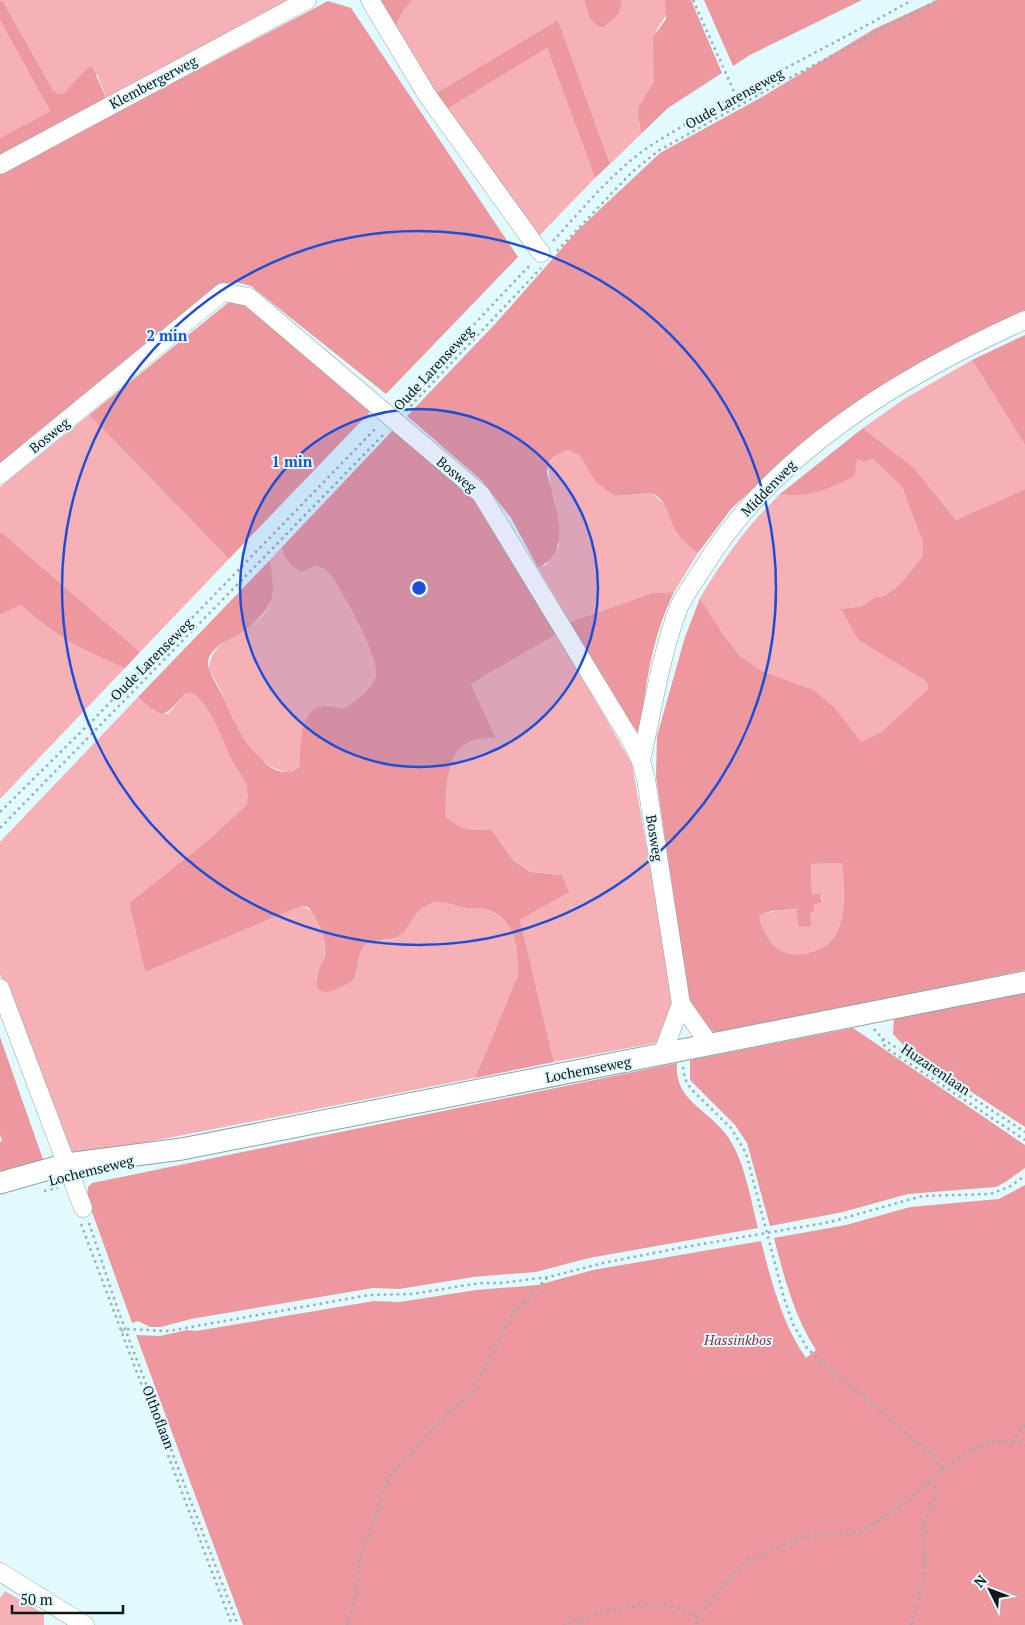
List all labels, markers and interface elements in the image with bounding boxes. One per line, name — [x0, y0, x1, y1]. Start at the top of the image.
street label: Klembergerweg — [106, 51, 201, 113]
street label: Oude Larenseweg — [681, 63, 787, 133]
street label: Oude Larenseweg — [389, 321, 478, 415]
text: 2 min — [146, 325, 188, 345]
street label: Bosweg — [25, 412, 74, 457]
text: 1 min — [271, 451, 313, 471]
street label: Bosweg — [433, 452, 482, 497]
street label: Middenweg — [736, 455, 800, 520]
centre of rings — [410, 579, 428, 597]
street label: Oude Larenseweg — [106, 613, 197, 704]
street label: Bosweg — [642, 813, 668, 863]
street label: Huzarenlaan — [898, 1039, 975, 1099]
street label: Lochemseweg — [544, 1051, 633, 1087]
street label: Lochemseweg — [47, 1150, 136, 1190]
park label: Hassinkbos — [703, 1330, 772, 1349]
street label: Olthoflaan — [138, 1382, 180, 1452]
north arrow — [965, 1565, 1015, 1615]
text: N — [969, 1570, 991, 1591]
scale bar — [12, 1582, 124, 1614]
text: 50 m — [20, 1589, 53, 1609]

